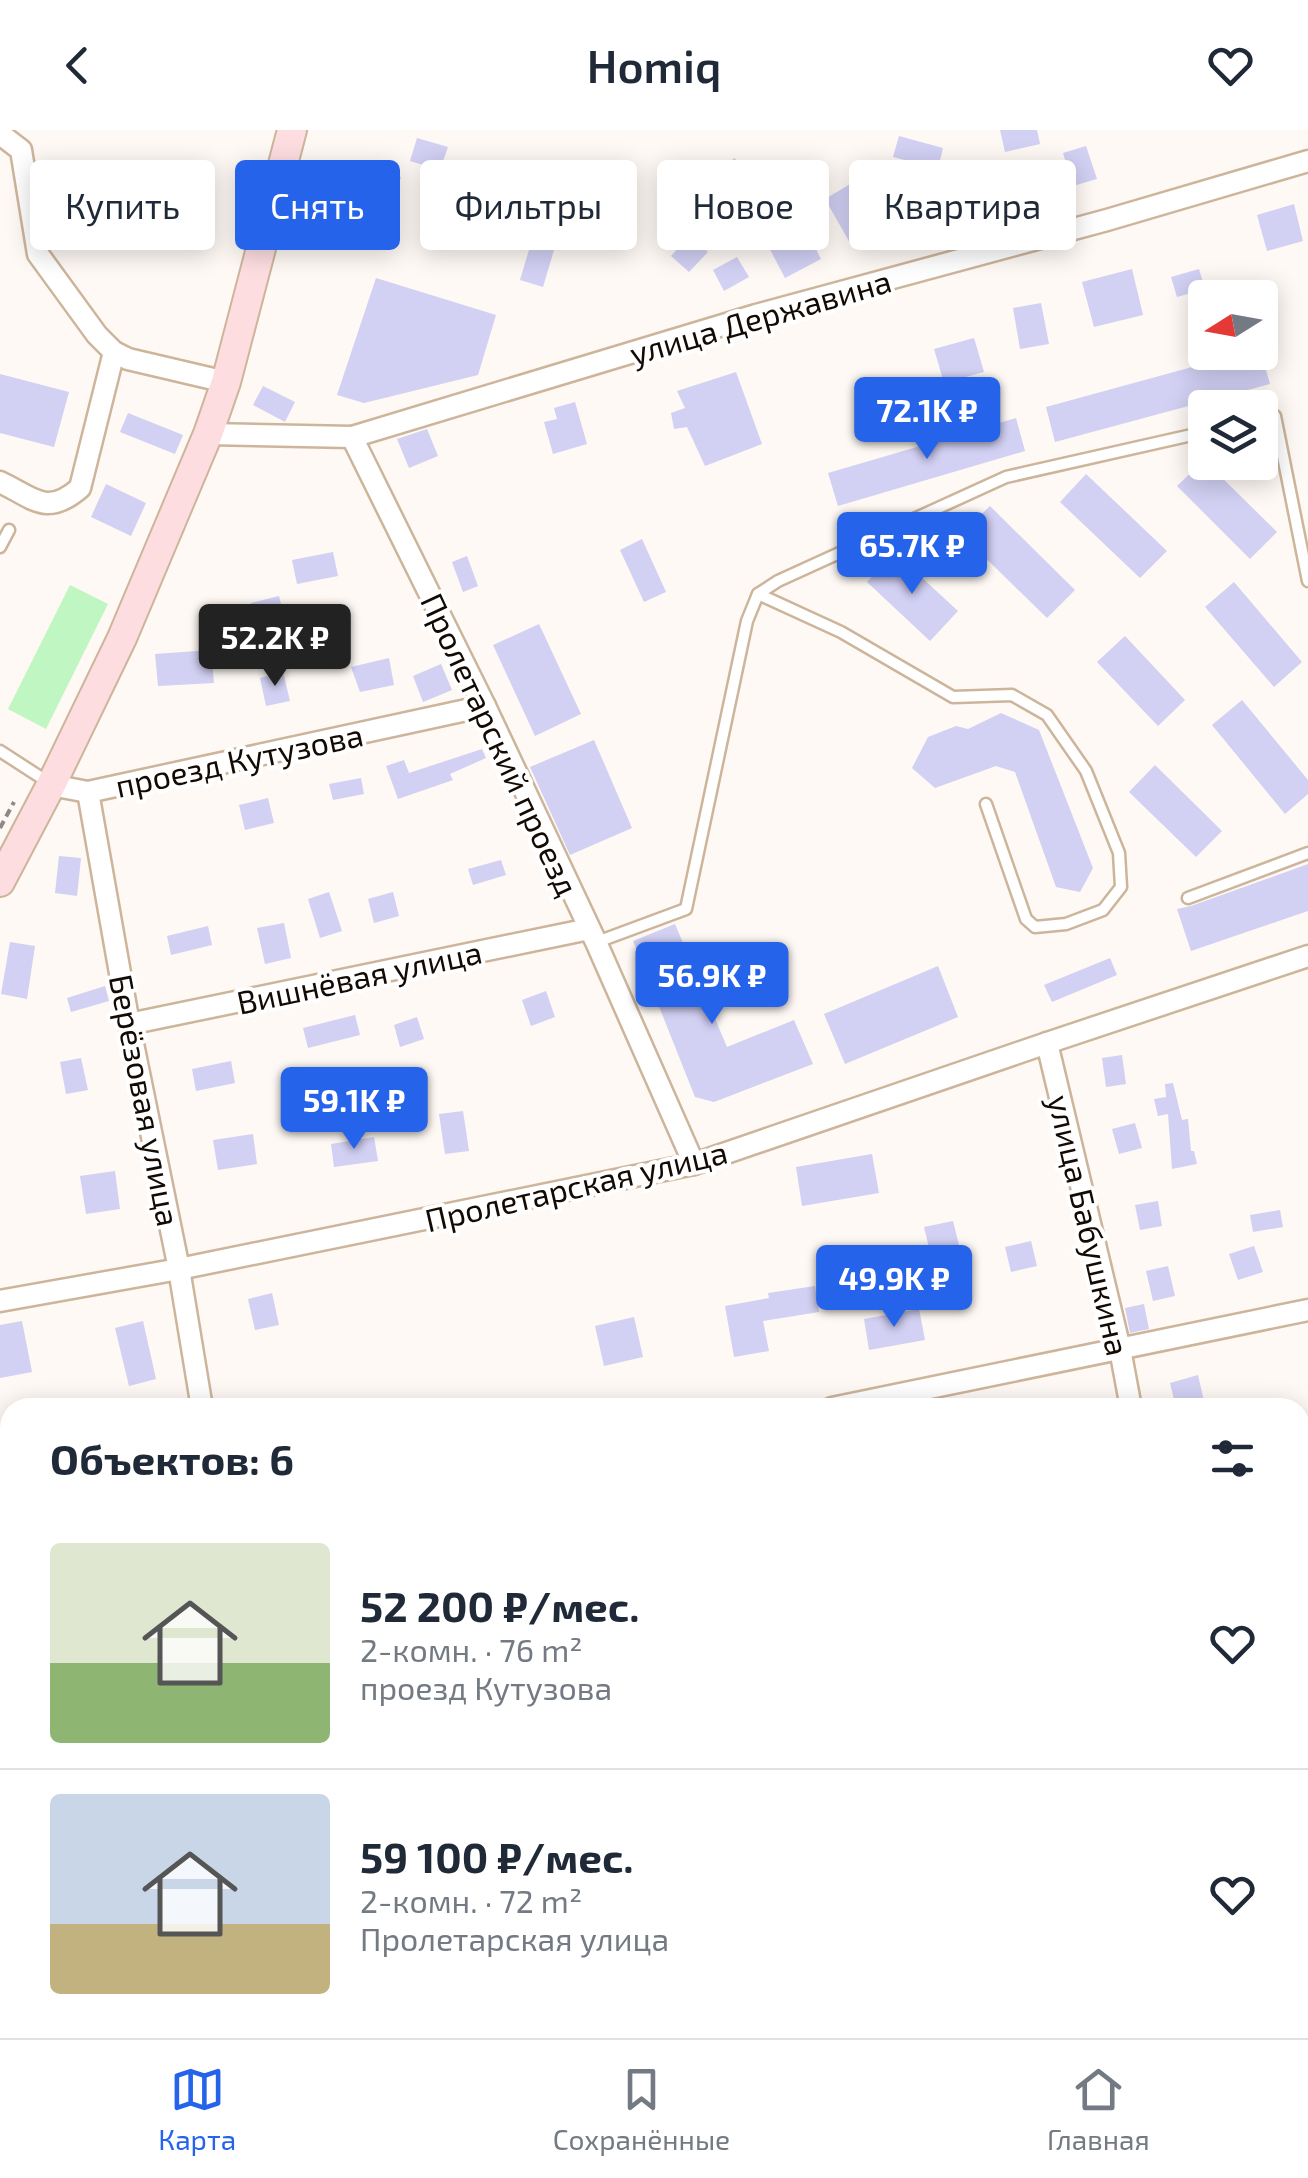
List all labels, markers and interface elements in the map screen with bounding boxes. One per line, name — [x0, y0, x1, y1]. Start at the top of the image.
icon: back — [50, 38, 105, 93]
text: Homiq — [587, 38, 721, 92]
icon: heart — [1203, 38, 1258, 93]
chip: Купить — [30, 160, 215, 250]
chip: Снять — [235, 160, 400, 250]
chip: Фильтры — [420, 160, 637, 250]
chip: Новое — [657, 160, 829, 250]
chip: Квартира — [849, 160, 1076, 250]
street label: улица Державина — [625, 260, 895, 372]
north arrow — [1188, 280, 1278, 370]
map controls — [1188, 280, 1278, 480]
pin: 72.1K ₽ — [835, 377, 1019, 462]
text: 72.1K ₽ — [876, 390, 978, 428]
button: layers — [1188, 390, 1278, 480]
pin: 65.7K ₽ — [820, 512, 1004, 597]
text: 65.7K ₽ — [859, 525, 965, 563]
street label: Пролетарский проезд — [414, 587, 588, 901]
pin: 52.2K ₽ — [183, 604, 367, 689]
text: 52.2K ₽ — [221, 617, 329, 655]
street label: проезд Кутузова — [112, 714, 367, 805]
street label: Вишнёвая улица — [233, 931, 485, 1022]
pin: 56.9K ₽ — [620, 942, 804, 1027]
text: 56.9K ₽ — [657, 955, 767, 993]
street label: Берёзовая улица — [102, 971, 189, 1229]
pin: 59.1K ₽ — [262, 1067, 446, 1152]
text: 59.1K ₽ — [303, 1080, 405, 1118]
street label: улица Бабушкина — [1041, 1091, 1138, 1359]
street label: Пролетарская улица — [421, 1132, 731, 1239]
pin: 49.9K ₽ — [802, 1245, 986, 1330]
text: 49.9K ₽ — [838, 1258, 950, 1296]
icon: filters — [1205, 1431, 1260, 1486]
text: Объектов: 6 — [50, 1433, 294, 1483]
text: 52 200 ₽/мес. — [360, 1580, 640, 1630]
icon: home — [130, 1583, 250, 1703]
icon: heart — [1205, 1616, 1260, 1671]
text: 2-комн. · 76 m² — [360, 1630, 582, 1668]
text: проезд Кутузова — [360, 1668, 612, 1706]
text: 59 100 ₽/мес. — [360, 1831, 634, 1881]
icon: home — [130, 1834, 250, 1954]
icon: heart — [1205, 1867, 1260, 1922]
text: 2-комн. · 72 m² — [360, 1881, 582, 1919]
text: Пролетарская улица — [360, 1919, 669, 1957]
tab: Карта — [158, 2062, 236, 2156]
tab: Сохранённые — [553, 2062, 730, 2156]
tab: Главная — [1047, 2062, 1150, 2156]

